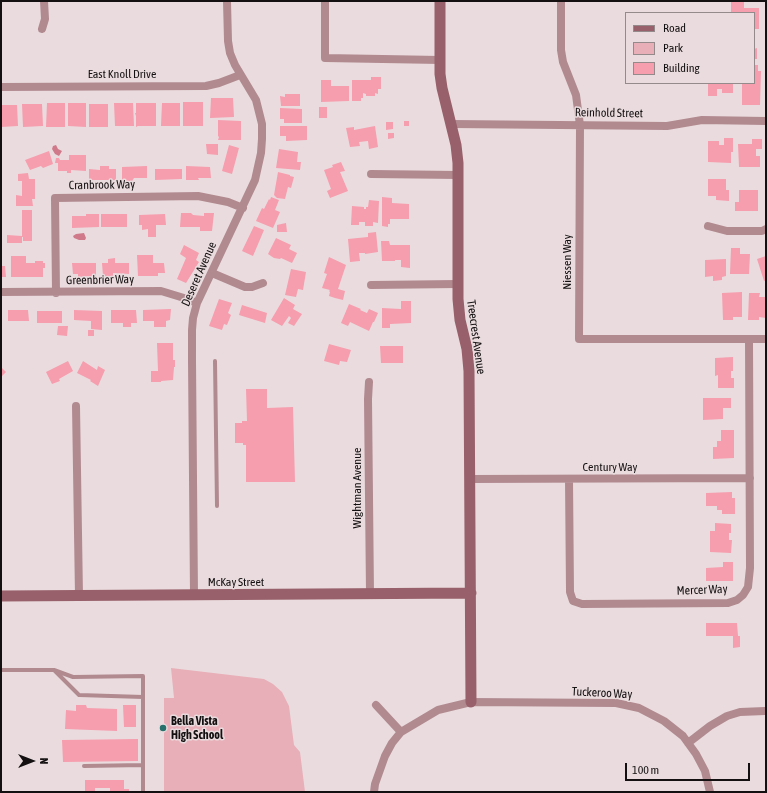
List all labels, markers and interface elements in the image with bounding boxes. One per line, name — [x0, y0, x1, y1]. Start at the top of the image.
legend — [625, 12, 755, 84]
text: Road — [663, 21, 686, 35]
text: Park — [663, 41, 683, 55]
text: Building — [663, 61, 700, 75]
street label: East Knoll Drive — [88, 67, 156, 81]
street label: Reinhold Street — [575, 105, 643, 121]
street label: Cranbrook Way — [69, 177, 135, 193]
street label: Niessen Way — [560, 234, 574, 290]
street label: Deseret Avenue — [178, 239, 220, 309]
street label: Greenbrier Way — [66, 272, 134, 288]
street label: Treecrest Avenue — [464, 299, 488, 375]
street label: Wightman Avenue — [350, 448, 364, 528]
street label: Century Way — [583, 460, 637, 474]
street label: McKay Street — [208, 575, 264, 589]
street label: Mercer Way — [676, 582, 728, 598]
street label: Tuckeroo Way — [571, 684, 633, 702]
place label: Bella Vista High School — [171, 714, 223, 742]
marker: Bella Vista High School — [158, 723, 168, 733]
north arrow — [12, 741, 52, 781]
scale bar — [627, 755, 752, 781]
text: N — [38, 758, 50, 764]
text: 100 m — [632, 763, 659, 777]

